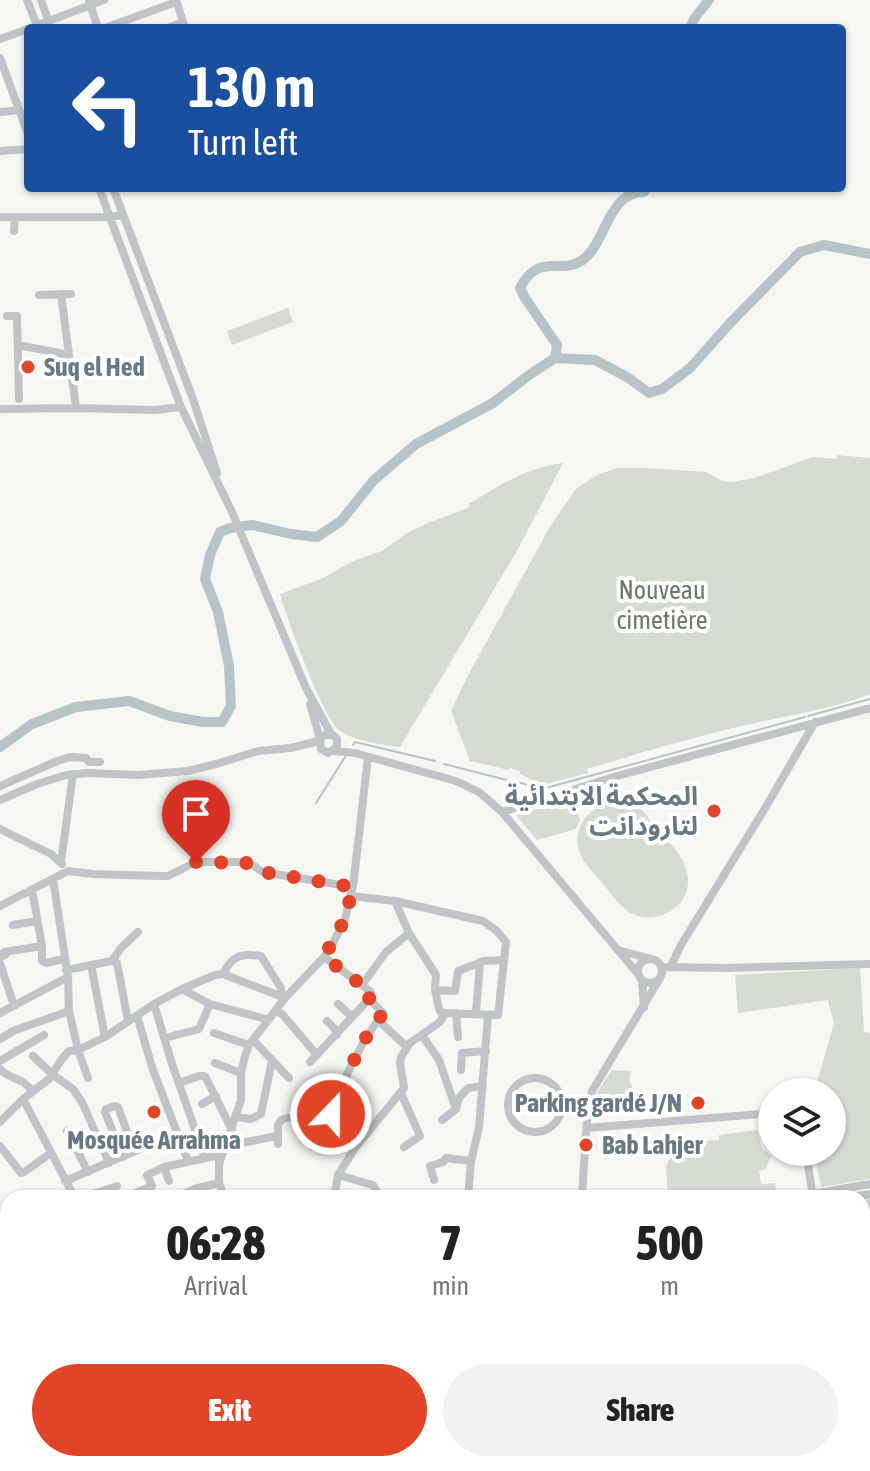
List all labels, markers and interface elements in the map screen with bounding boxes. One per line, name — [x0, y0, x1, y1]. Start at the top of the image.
text: 130 m — [188, 55, 315, 119]
icon: left — [56, 56, 160, 160]
text: Turn left — [188, 121, 298, 163]
place label: Suq el Hed — [44, 352, 145, 382]
marker: Suq el Hed — [19, 358, 37, 376]
park label: Nouveau cimetière — [617, 575, 707, 635]
pin — [162, 780, 230, 862]
place label: المحكمة الابتدائية لتارودانت — [505, 781, 698, 841]
icon: arrive — [174, 792, 218, 836]
marker: المحكمة الابتدائية لتارودانت — [705, 802, 723, 820]
position arrow — [289, 1072, 373, 1156]
map controls — [758, 1078, 846, 1166]
button: layers — [758, 1078, 846, 1166]
place label: Parking gardé J/N — [515, 1088, 682, 1118]
marker: Parking gardé J/N — [689, 1094, 707, 1112]
marker: Mosquée Arrahma — [145, 1103, 163, 1121]
place label: Mosquée Arrahma — [67, 1125, 241, 1155]
place label: Bab Lahjer — [602, 1130, 704, 1160]
marker: Bab Lahjer — [577, 1136, 595, 1154]
text: 06:28 — [167, 1215, 265, 1270]
text: 7 — [439, 1215, 462, 1270]
text: 500 — [636, 1215, 703, 1270]
text: Arrival — [184, 1271, 248, 1301]
text: min — [432, 1271, 469, 1301]
text: m — [660, 1271, 679, 1301]
button: Exit — [32, 1364, 427, 1456]
button: Share — [443, 1364, 838, 1456]

